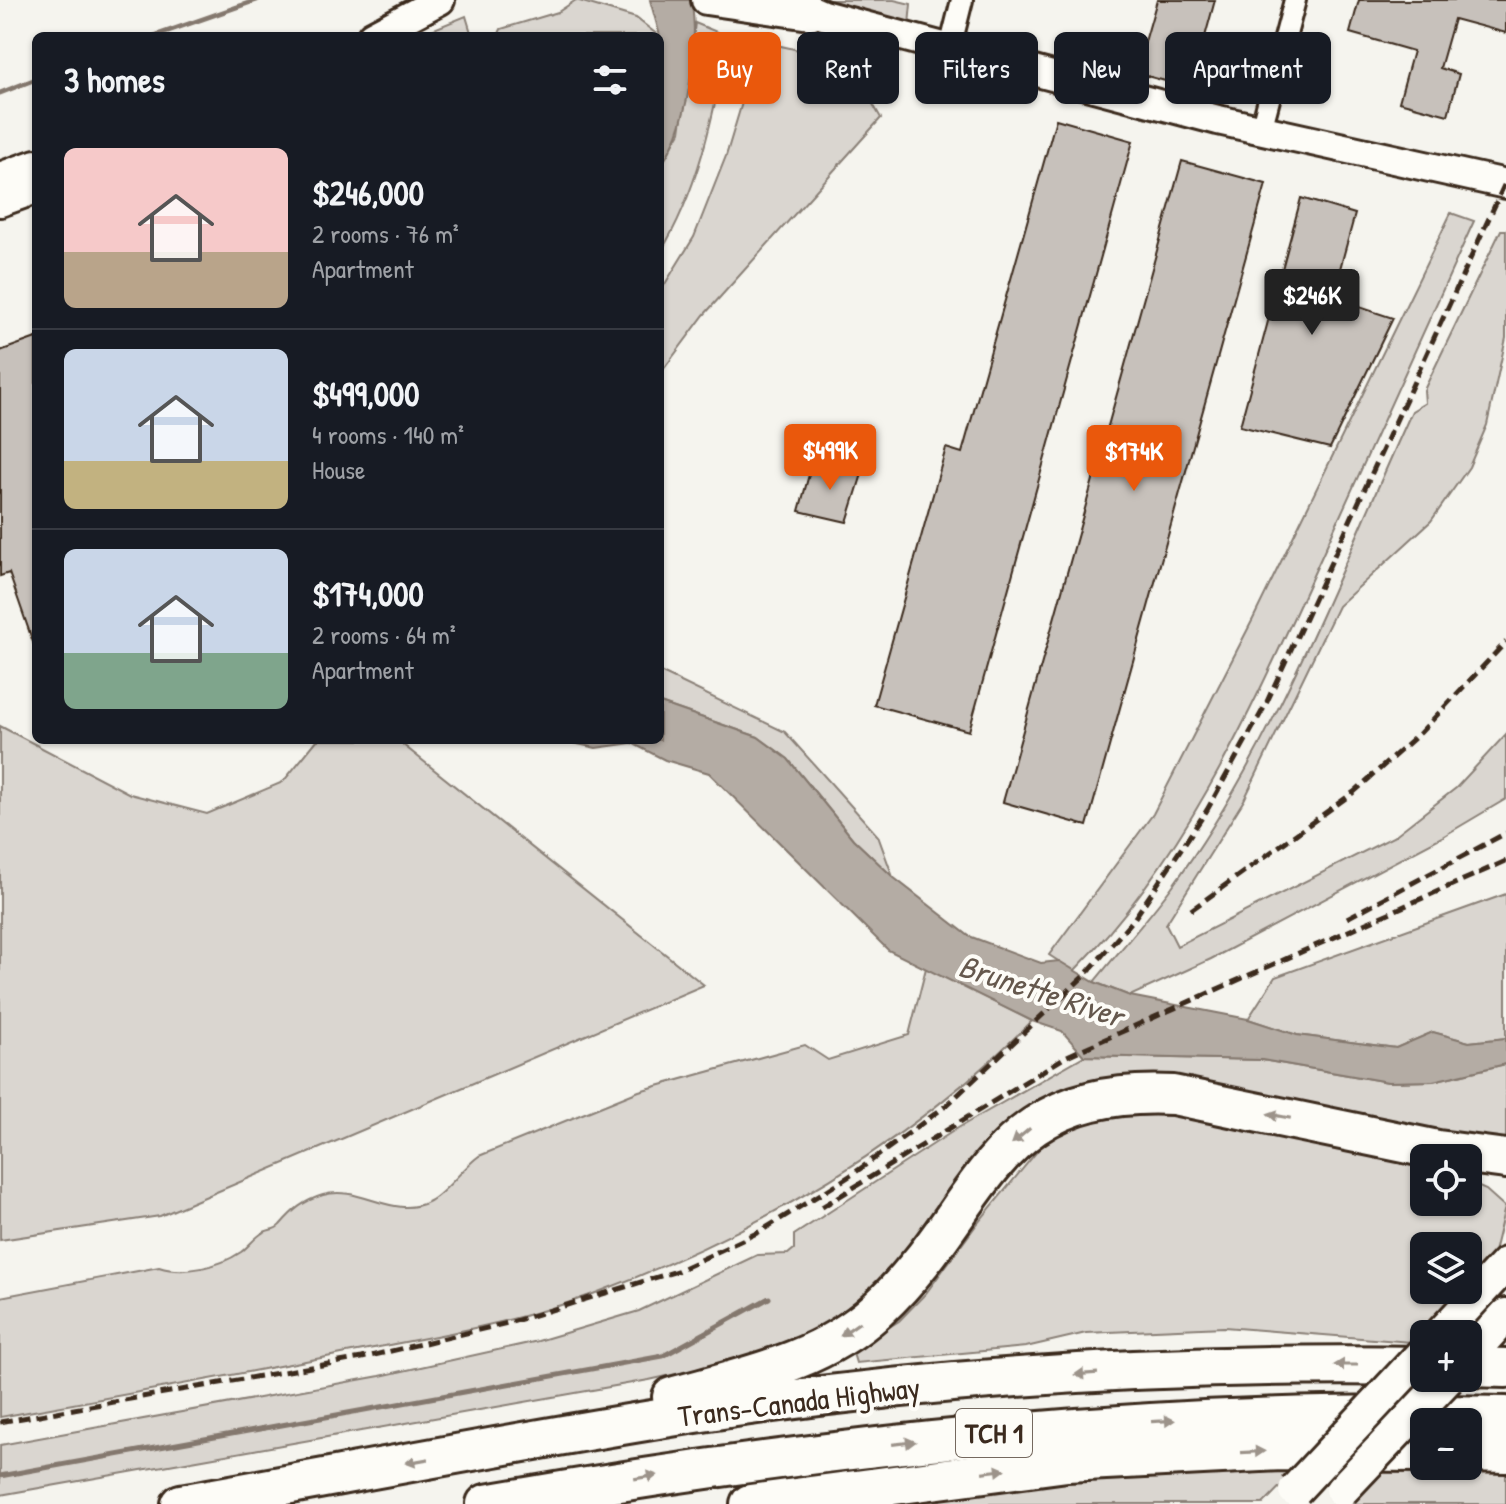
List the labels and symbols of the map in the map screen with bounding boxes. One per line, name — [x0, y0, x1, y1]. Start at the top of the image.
pin: $246K — [1256, 269, 1368, 337]
pin: $499K — [774, 424, 886, 492]
pin: $174K — [1078, 425, 1190, 493]
water label: Brunette River — [954, 944, 1132, 1038]
one-way arrow — [1266, 1109, 1291, 1122]
one-way arrow — [1012, 1127, 1032, 1144]
one-way arrow — [840, 1321, 861, 1337]
one-way arrow — [1333, 1359, 1358, 1371]
street label: Trans-Canada Highway — [676, 1366, 922, 1436]
one-way arrow — [1073, 1368, 1098, 1381]
road number: TCH 1 — [956, 1409, 1032, 1457]
one-way arrow — [1151, 1414, 1176, 1427]
one-way arrow — [892, 1436, 917, 1449]
one-way arrow — [1241, 1446, 1266, 1459]
one-way arrow — [404, 1456, 429, 1468]
one-way arrow — [982, 1465, 1007, 1478]
one-way arrow — [634, 1470, 659, 1483]

